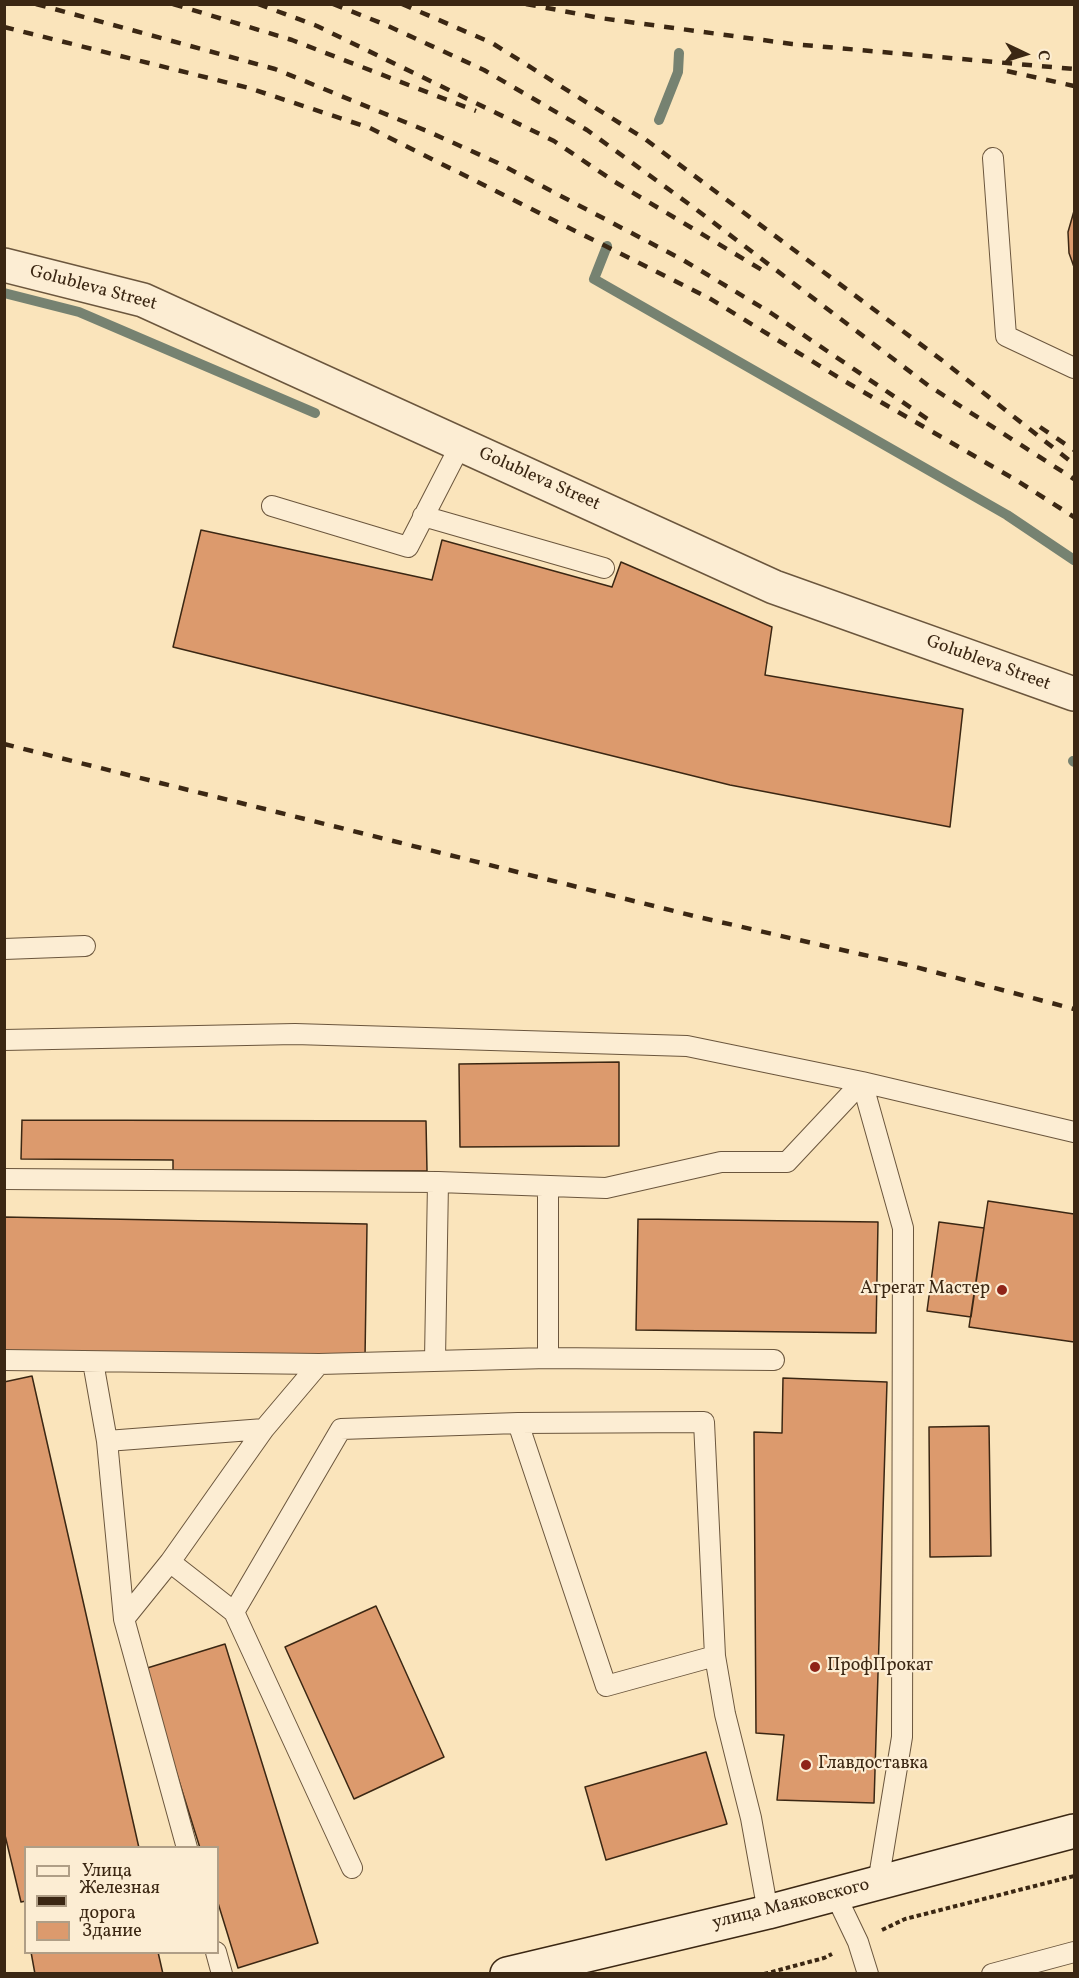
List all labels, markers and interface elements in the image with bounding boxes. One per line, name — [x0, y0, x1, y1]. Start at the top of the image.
north arrow — [995, 24, 1055, 84]
text: С — [1032, 49, 1054, 61]
street label: Golubleva Street — [27, 262, 159, 316]
street label: Golubleva Street — [475, 444, 603, 516]
street label: Golubleva Street — [923, 631, 1053, 697]
place label: Агрегат Мастер — [860, 1279, 990, 1301]
marker: Агрегат Мастер — [995, 1283, 1009, 1297]
place label: ПрофПрокат — [827, 1656, 933, 1678]
marker: ПрофПрокат — [808, 1660, 822, 1674]
place label: Главдоставка — [818, 1754, 928, 1776]
marker: Главдоставка — [799, 1758, 813, 1772]
legend — [24, 1846, 219, 1954]
text: Улица — [82, 1859, 132, 1884]
street label: улица Маяковского — [710, 1875, 872, 1935]
text: Железная дорога — [79, 1876, 160, 1926]
text: Здание — [82, 1919, 142, 1944]

